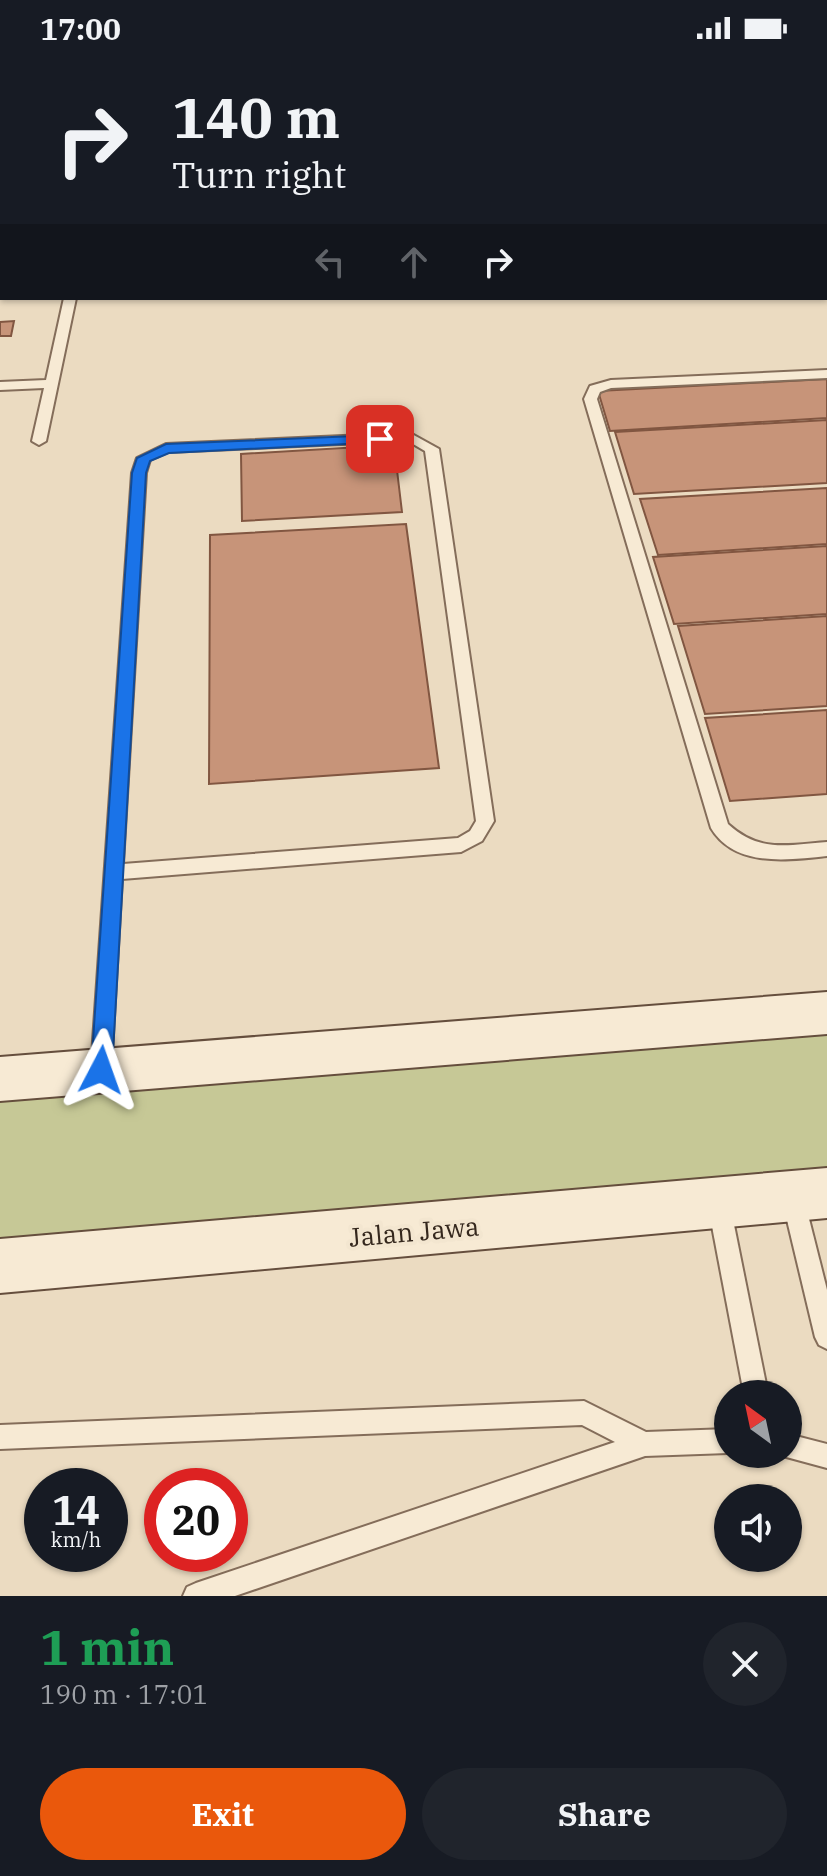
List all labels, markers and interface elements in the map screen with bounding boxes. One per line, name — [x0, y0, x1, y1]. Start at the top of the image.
text: 17:00 — [40, 9, 121, 48]
text: 140 m — [172, 81, 340, 153]
icon: right — [40, 88, 144, 192]
text: Turn right — [172, 151, 346, 198]
icon: left — [308, 240, 352, 284]
icon: ahead — [392, 240, 436, 284]
icon: right — [476, 240, 520, 284]
pin — [346, 405, 414, 473]
icon: arrive — [358, 417, 402, 461]
position arrow — [59, 1028, 143, 1112]
street label: Jalan Jawa — [348, 1208, 480, 1254]
north arrow — [714, 1380, 802, 1468]
map controls — [714, 1380, 802, 1572]
speed limit sign: 20 — [144, 1468, 248, 1572]
text: 14 — [52, 1484, 100, 1536]
button: sound — [714, 1484, 802, 1572]
text: km/h — [51, 1526, 101, 1553]
text: 1 min — [40, 1616, 174, 1678]
button: close — [703, 1622, 787, 1706]
text: 190 m · 17:01 — [40, 1677, 208, 1711]
button: Exit — [40, 1768, 406, 1860]
button: Share — [422, 1768, 787, 1860]

